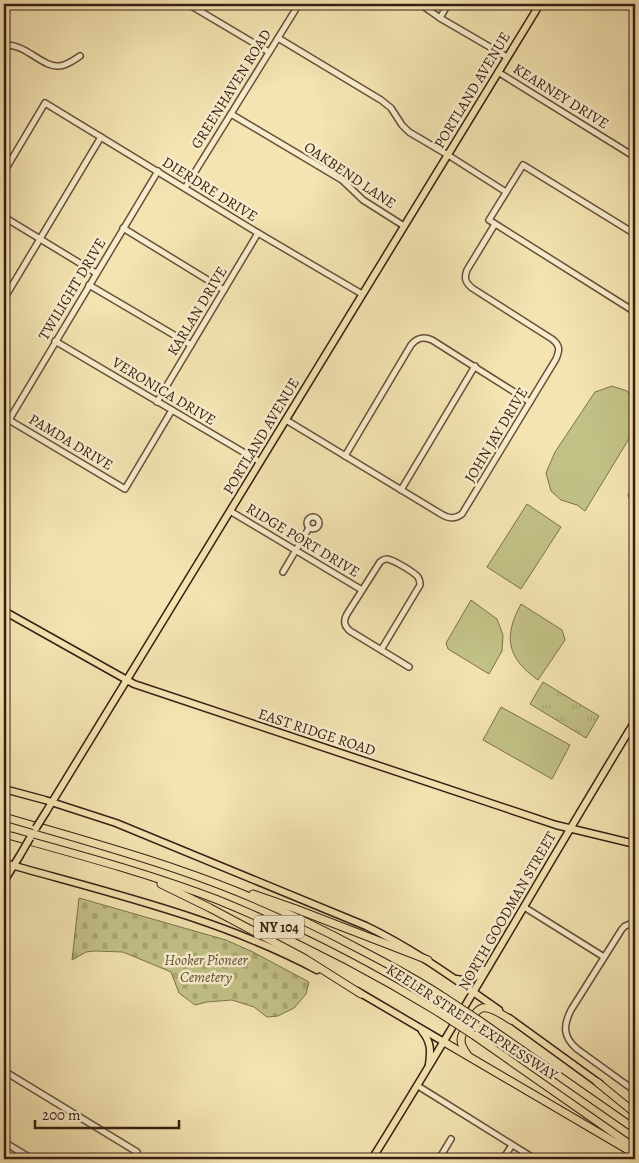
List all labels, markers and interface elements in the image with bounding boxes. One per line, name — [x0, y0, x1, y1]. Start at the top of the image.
street label: GREENHAVEN ROAD — [186, 25, 276, 153]
street label: PORTLAND AVENUE — [429, 28, 515, 152]
street label: KEARNEY DRIVE — [509, 58, 613, 134]
street label: OAKBEND LANE — [300, 137, 400, 213]
street label: DIERDRE DRIVE — [159, 152, 261, 226]
street label: TWILIGHT DRIVE — [34, 234, 110, 344]
street label: KARLAN DRIVE — [162, 263, 232, 359]
street label: VERONICA DRIVE — [107, 352, 220, 430]
street label: PORTLAND AVENUE — [218, 374, 304, 498]
street label: JOHN JAY DRIVE — [460, 384, 532, 486]
street label: PAMDA DRIVE — [25, 409, 117, 475]
street label: RIDGE PORT DRIVE — [243, 498, 363, 582]
street label: EAST RIDGE ROAD — [256, 704, 378, 760]
street label: NORTH GOODMAN STREET — [453, 827, 561, 994]
road number: NY 104 — [254, 916, 304, 939]
park label: Hooker Pioneer Cemetery — [164, 950, 249, 987]
street label: KEELER STREET EXPRESSWAY — [383, 959, 562, 1085]
scale bar — [35, 1098, 179, 1130]
text: 200 m — [42, 1105, 81, 1125]

